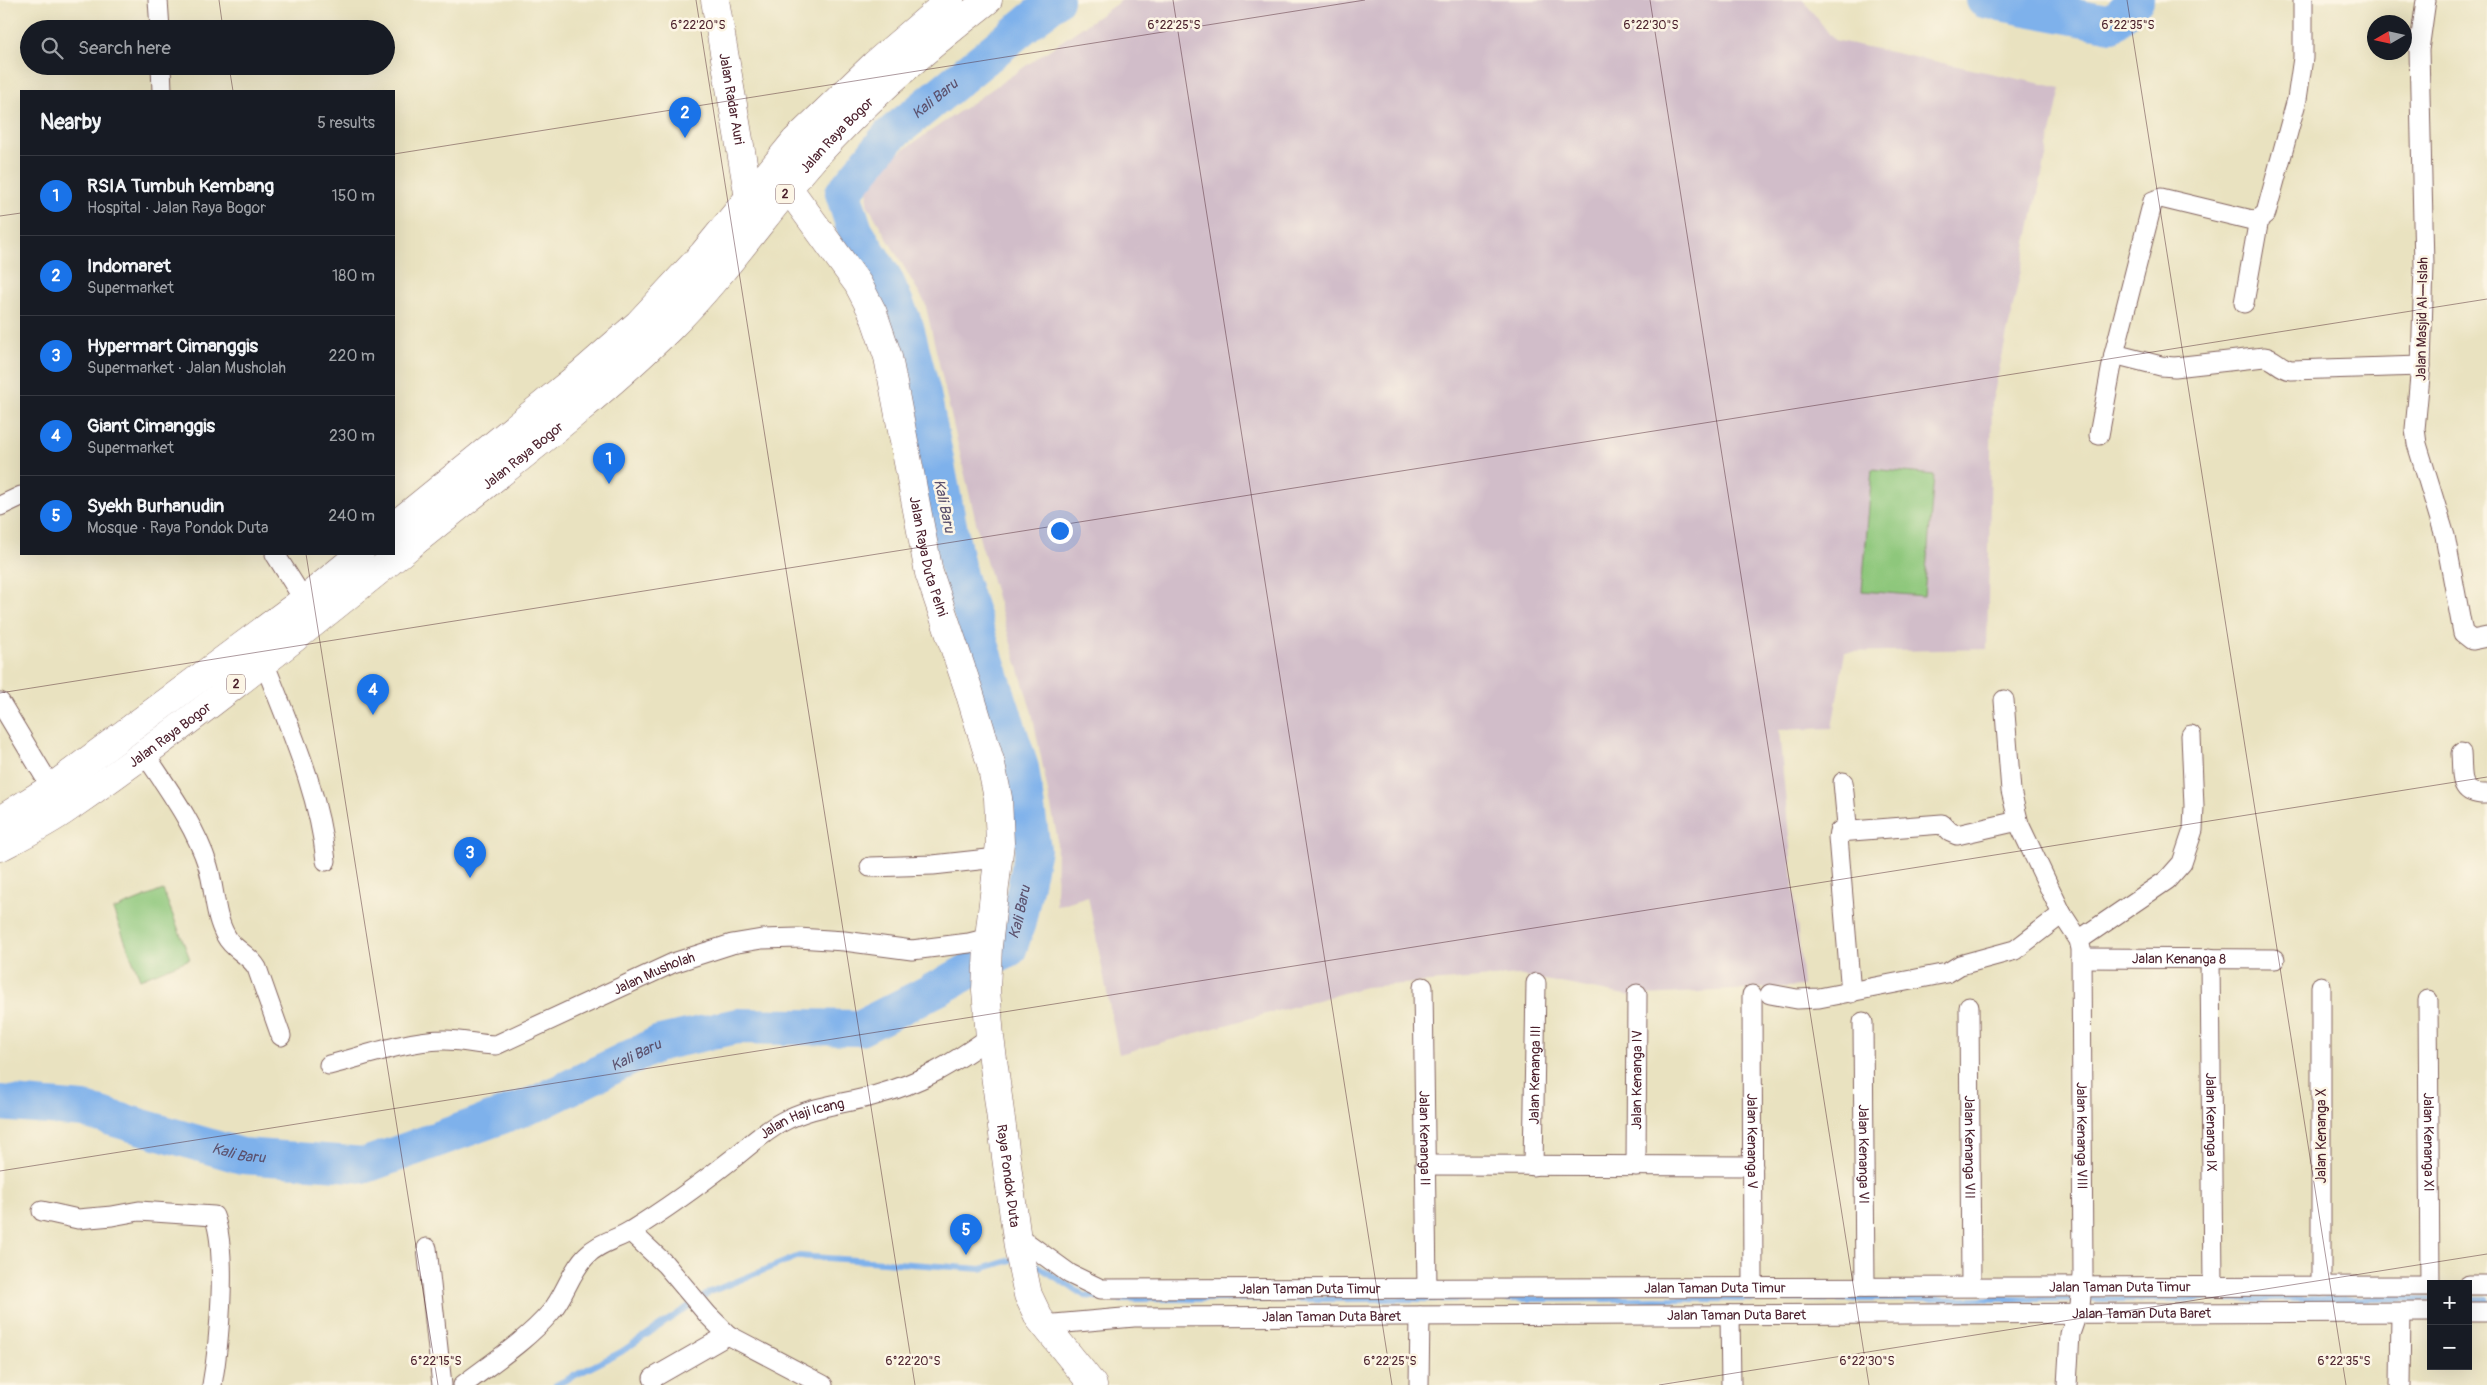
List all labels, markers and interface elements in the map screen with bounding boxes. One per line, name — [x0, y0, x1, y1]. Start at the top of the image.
north arrow — [2367, 15, 2412, 60]
text: 6°22'20"S — [671, 18, 725, 33]
text: 6°22'25"S — [1147, 18, 1201, 33]
text: 6°22'30"S — [1624, 18, 1678, 33]
text: 6°22'35"S — [2101, 18, 2155, 33]
search box — [20, 20, 395, 75]
icon: search — [38, 34, 66, 62]
text: Search here — [78, 36, 171, 60]
street label: Jalan Radar Auri — [716, 51, 748, 146]
water label: Kali Baru — [908, 73, 963, 123]
street label: Jalan Raya Bogor — [796, 93, 877, 176]
pin: 2 — [669, 97, 701, 138]
text: Nearby — [40, 109, 101, 136]
text: 5 results — [317, 113, 375, 133]
text: RSIA Tumbuh Kembang — [87, 174, 274, 198]
road number: 2 — [776, 184, 794, 203]
text: 1 — [53, 186, 59, 206]
text: 150 m — [331, 186, 375, 206]
text: Hospital · Jalan Raya Bogor — [87, 198, 266, 218]
text: Indomaret — [87, 254, 171, 278]
street label: Jalan Masjid Al—Islah — [2412, 257, 2432, 381]
text: 2 — [52, 266, 60, 286]
text: 180 m — [332, 266, 375, 286]
text: Supermarket — [87, 278, 174, 298]
text: Hypermart Cimanggis — [87, 334, 258, 358]
text: 3 — [52, 346, 60, 366]
text: 220 m — [329, 346, 375, 366]
text: Supermarket · Jalan Musholah — [87, 358, 286, 378]
text: Giant Cimanggis — [87, 414, 215, 438]
street label: Jalan Raya Bogor — [479, 418, 567, 493]
text: 4 — [51, 426, 61, 446]
text: 230 m — [329, 426, 375, 446]
text: Supermarket — [87, 438, 174, 458]
pin: 1 — [593, 443, 625, 484]
water label: Kali Baru — [929, 478, 959, 536]
text: Syekh Burhanudin — [87, 494, 224, 518]
street label: Jalan Raya Duta Pelni — [906, 495, 952, 619]
text: 5 — [52, 506, 60, 526]
text: 240 m — [328, 506, 375, 526]
text: Mosque · Raya Pondok Duta — [87, 518, 269, 538]
your location — [1047, 518, 1073, 544]
road number: 2 — [227, 674, 245, 694]
pin: 4 — [357, 674, 389, 715]
street label: Jalan Raya Bogor — [125, 698, 214, 771]
pin: 3 — [454, 837, 486, 878]
water label: Kali Baru — [1004, 882, 1035, 941]
street label: Jalan Musholah — [610, 948, 697, 998]
street label: Jalan Kenanga 8 — [2132, 950, 2226, 967]
street label: Jalan Kenanga III — [1525, 1025, 1544, 1125]
street label: Jalan Kenanga IV — [1628, 1030, 1645, 1130]
water label: Kali Baru — [607, 1034, 665, 1075]
street label: Jalan Kenanga IX — [2203, 1072, 2220, 1172]
street label: Jalan Kenanga VIII — [2073, 1082, 2091, 1190]
street label: Jalan Kenanga X — [2313, 1088, 2330, 1184]
street label: Jalan Kenanga II — [1416, 1090, 1434, 1186]
street label: Jalan Kenanga XI — [2420, 1092, 2438, 1192]
street label: Jalan Kenanga V — [1744, 1093, 1761, 1189]
street label: Jalan Haji Icang — [756, 1094, 846, 1142]
street label: Jalan Kenanga VII — [1961, 1095, 1979, 1199]
street label: Jalan Kenanga VI — [1855, 1104, 1873, 1204]
street label: Raya Pondok Duta — [993, 1123, 1024, 1229]
water label: Kali Baru — [210, 1138, 267, 1167]
pin: 5 — [950, 1214, 982, 1255]
street label: Jalan Taman Duta Timur — [2049, 1278, 2191, 1295]
street label: Jalan Taman Duta Timur — [1644, 1279, 1786, 1296]
street label: Jalan Taman Duta Timur — [1239, 1280, 1381, 1297]
map controls — [2427, 1280, 2472, 1370]
button: + — [2427, 1280, 2472, 1325]
street label: Jalan Taman Duta Baret — [2072, 1304, 2212, 1322]
street label: Jalan Taman Duta Baret — [1667, 1306, 1807, 1323]
street label: Jalan Taman Duta Baret — [1262, 1307, 1402, 1325]
button: − — [2427, 1325, 2472, 1370]
text: 6°22'15"S — [410, 1354, 462, 1369]
text: 6°22'20"S — [886, 1354, 940, 1369]
text: 6°22'25"S — [1363, 1354, 1417, 1369]
text: 6°22'30"S — [1840, 1354, 1894, 1369]
text: 6°22'35"S — [2317, 1354, 2371, 1369]

